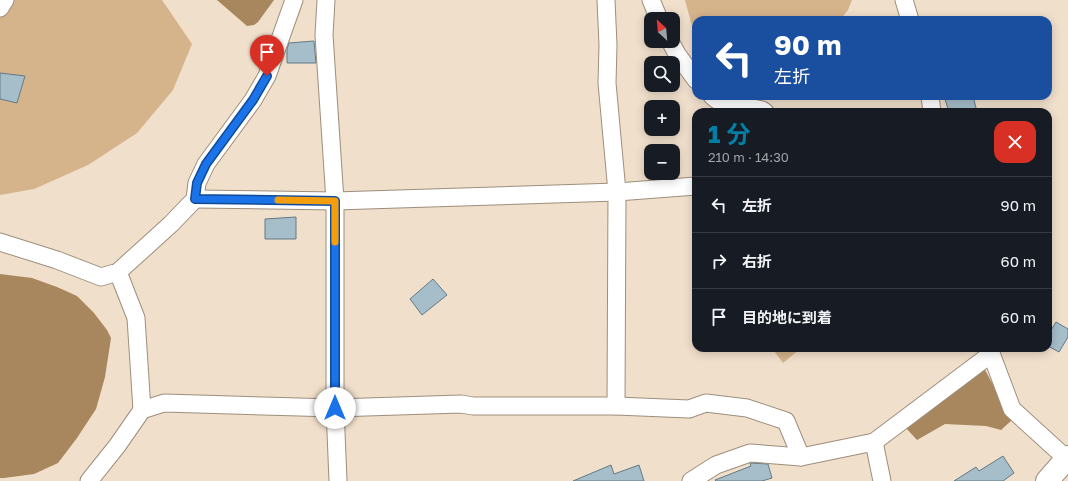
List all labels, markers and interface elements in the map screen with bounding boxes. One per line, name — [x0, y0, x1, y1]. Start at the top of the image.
north arrow — [644, 12, 680, 48]
map controls — [644, 12, 680, 180]
text: 90 m — [774, 28, 841, 61]
icon: left — [708, 32, 760, 84]
pin — [250, 35, 284, 76]
icon: arrive — [256, 41, 278, 63]
button: search — [644, 56, 680, 92]
text: 左折 — [774, 65, 810, 87]
button: + — [644, 100, 680, 136]
text: 1 分 — [708, 119, 750, 148]
button: close — [994, 121, 1036, 163]
button: − — [644, 144, 680, 180]
text: 210 m · 14:30 — [708, 149, 789, 165]
icon: left — [708, 194, 730, 216]
text: 左折 — [742, 196, 772, 214]
text: 90 m — [1001, 196, 1036, 214]
icon: right — [708, 250, 730, 272]
text: 右折 — [742, 252, 772, 270]
text: 60 m — [1001, 252, 1036, 270]
icon: arrive — [708, 306, 730, 328]
text: 目的地に到着 — [742, 308, 832, 326]
text: 60 m — [1001, 308, 1036, 326]
position arrow — [314, 387, 356, 429]

